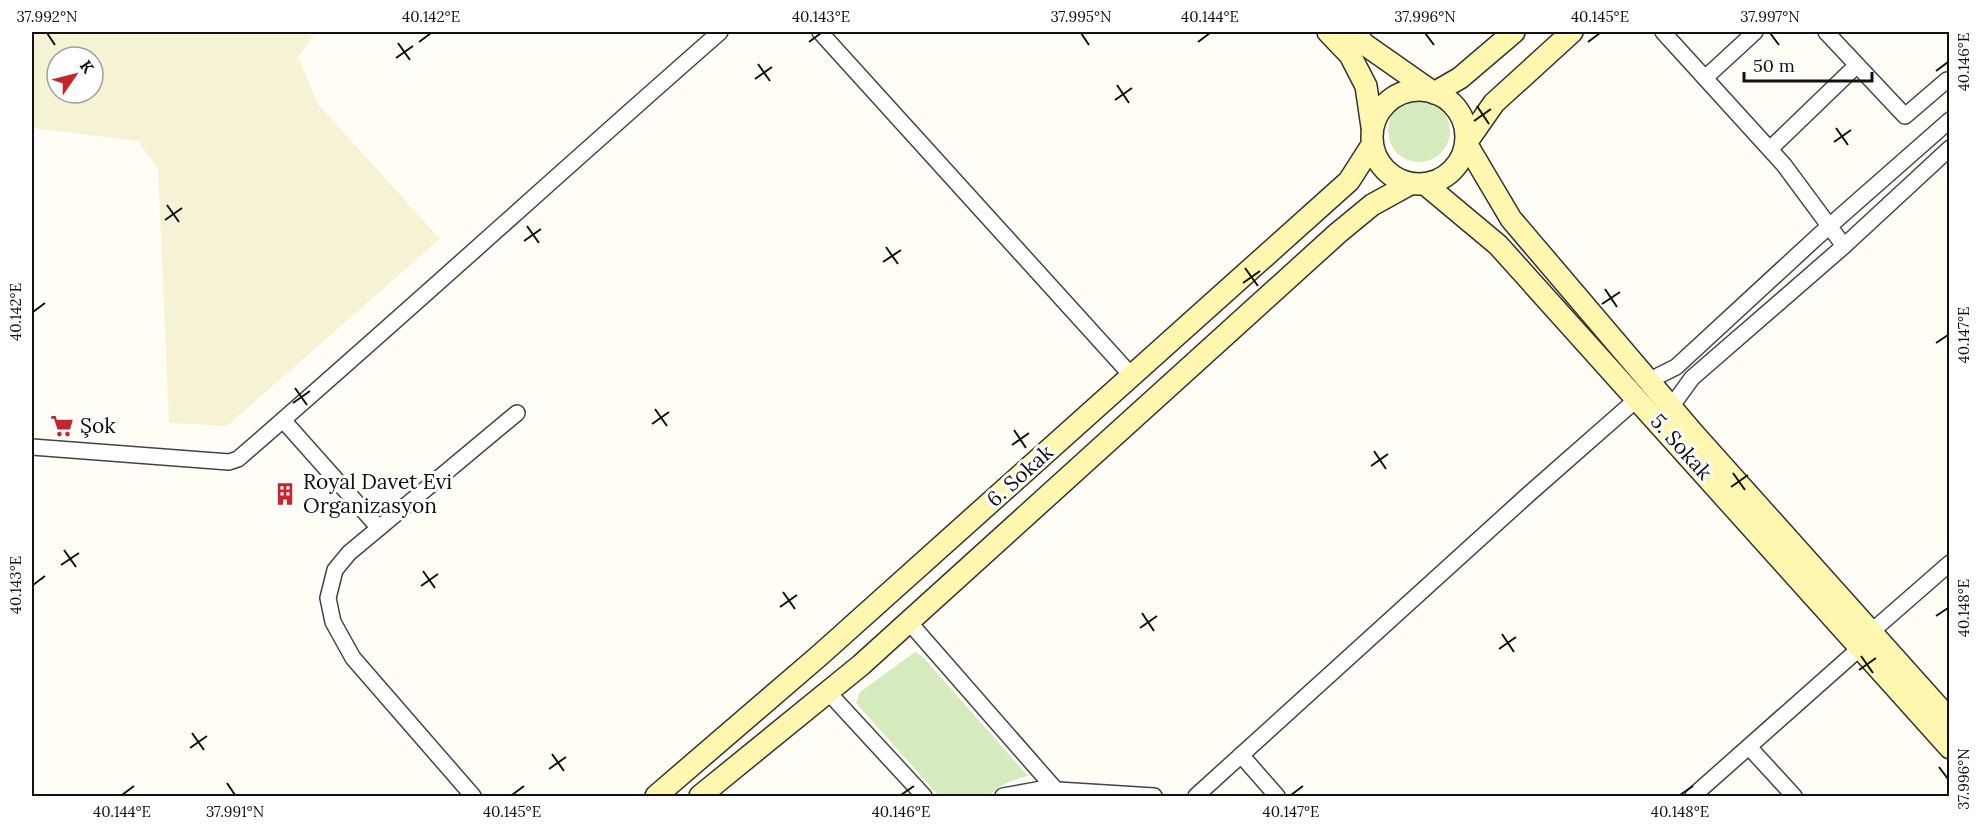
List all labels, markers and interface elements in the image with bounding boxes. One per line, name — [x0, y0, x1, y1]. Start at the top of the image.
text: 37.992°N — [17, 7, 77, 26]
text: 40.142°E — [402, 7, 460, 26]
text: 40.143°E — [792, 7, 850, 26]
text: 37.995°N — [1051, 7, 1111, 26]
text: 40.144°E — [1181, 7, 1239, 26]
text: 37.996°N — [1394, 7, 1456, 26]
text: 40.145°E — [1571, 7, 1629, 26]
text: 37.997°N — [1740, 7, 1800, 26]
text: 40.146°E — [1954, 33, 1973, 91]
north arrow — [45, 45, 105, 105]
scale bar — [1744, 45, 1872, 83]
text: 50 m — [1753, 54, 1795, 77]
text: K — [76, 56, 99, 77]
text: 40.142°E — [6, 283, 25, 341]
text: 40.147°E — [1954, 307, 1973, 363]
street label: 5. Sokak — [1645, 408, 1719, 486]
place label: Şok — [80, 412, 116, 439]
supermarket icon: Şok — [49, 413, 75, 439]
street label: 6. Sokak — [981, 438, 1059, 513]
place label: Royal Davet Evi Organizasyon — [303, 468, 452, 519]
building icon: Royal Davet Evi Organizasyon — [272, 481, 298, 507]
text: 40.143°E — [6, 556, 25, 614]
text: 40.148°E — [1954, 579, 1973, 637]
text: 37.996°N — [1954, 748, 1973, 810]
text: 40.144°E — [93, 802, 151, 821]
text: 37.991°N — [206, 802, 264, 821]
text: 40.145°E — [483, 802, 541, 821]
text: 40.146°E — [872, 802, 930, 821]
text: 40.147°E — [1263, 802, 1319, 821]
text: 40.148°E — [1651, 802, 1709, 821]

